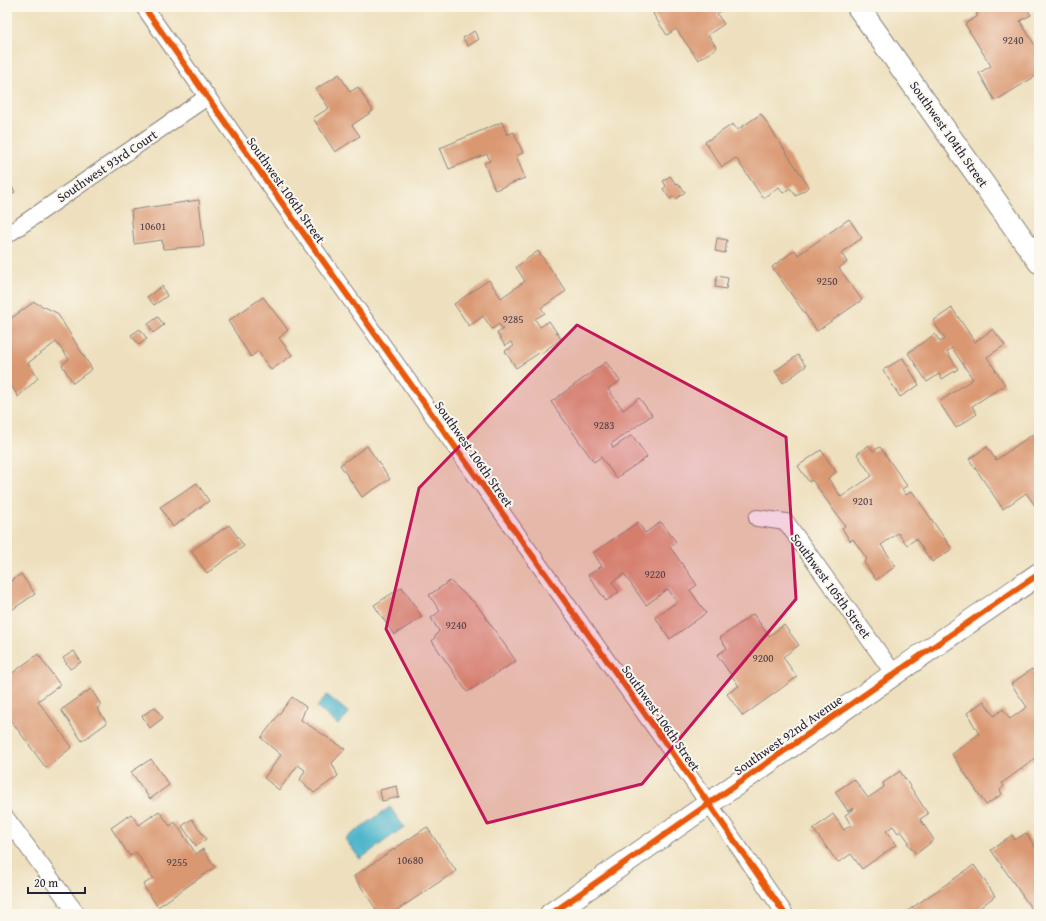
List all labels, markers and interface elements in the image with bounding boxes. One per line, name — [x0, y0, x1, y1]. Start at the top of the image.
house number: 9240 — [1002, 32, 1024, 48]
street label: Southwest 104th Street — [905, 77, 993, 191]
street label: Southwest 93rd Court — [53, 125, 161, 207]
street label: Southwest 106th Street — [242, 133, 330, 247]
house number: 10601 — [140, 218, 166, 234]
house number: 9250 — [816, 273, 838, 289]
house number: 9285 — [502, 311, 524, 327]
street label: Southwest 106th Street — [430, 397, 518, 511]
house number: 9283 — [593, 417, 615, 433]
house number: 9201 — [852, 493, 874, 509]
street label: Southwest 105th Street — [786, 529, 876, 643]
house number: 9220 — [644, 566, 666, 582]
house number: 9240 — [445, 617, 467, 633]
house number: 9200 — [752, 650, 774, 666]
street label: Southwest 106th Street — [617, 661, 705, 775]
street label: Southwest 92nd Avenue — [730, 690, 846, 780]
house number: 10680 — [397, 852, 423, 868]
house number: 9255 — [166, 854, 188, 870]
scale bar — [28, 869, 85, 895]
text: 20 m — [34, 874, 58, 891]

